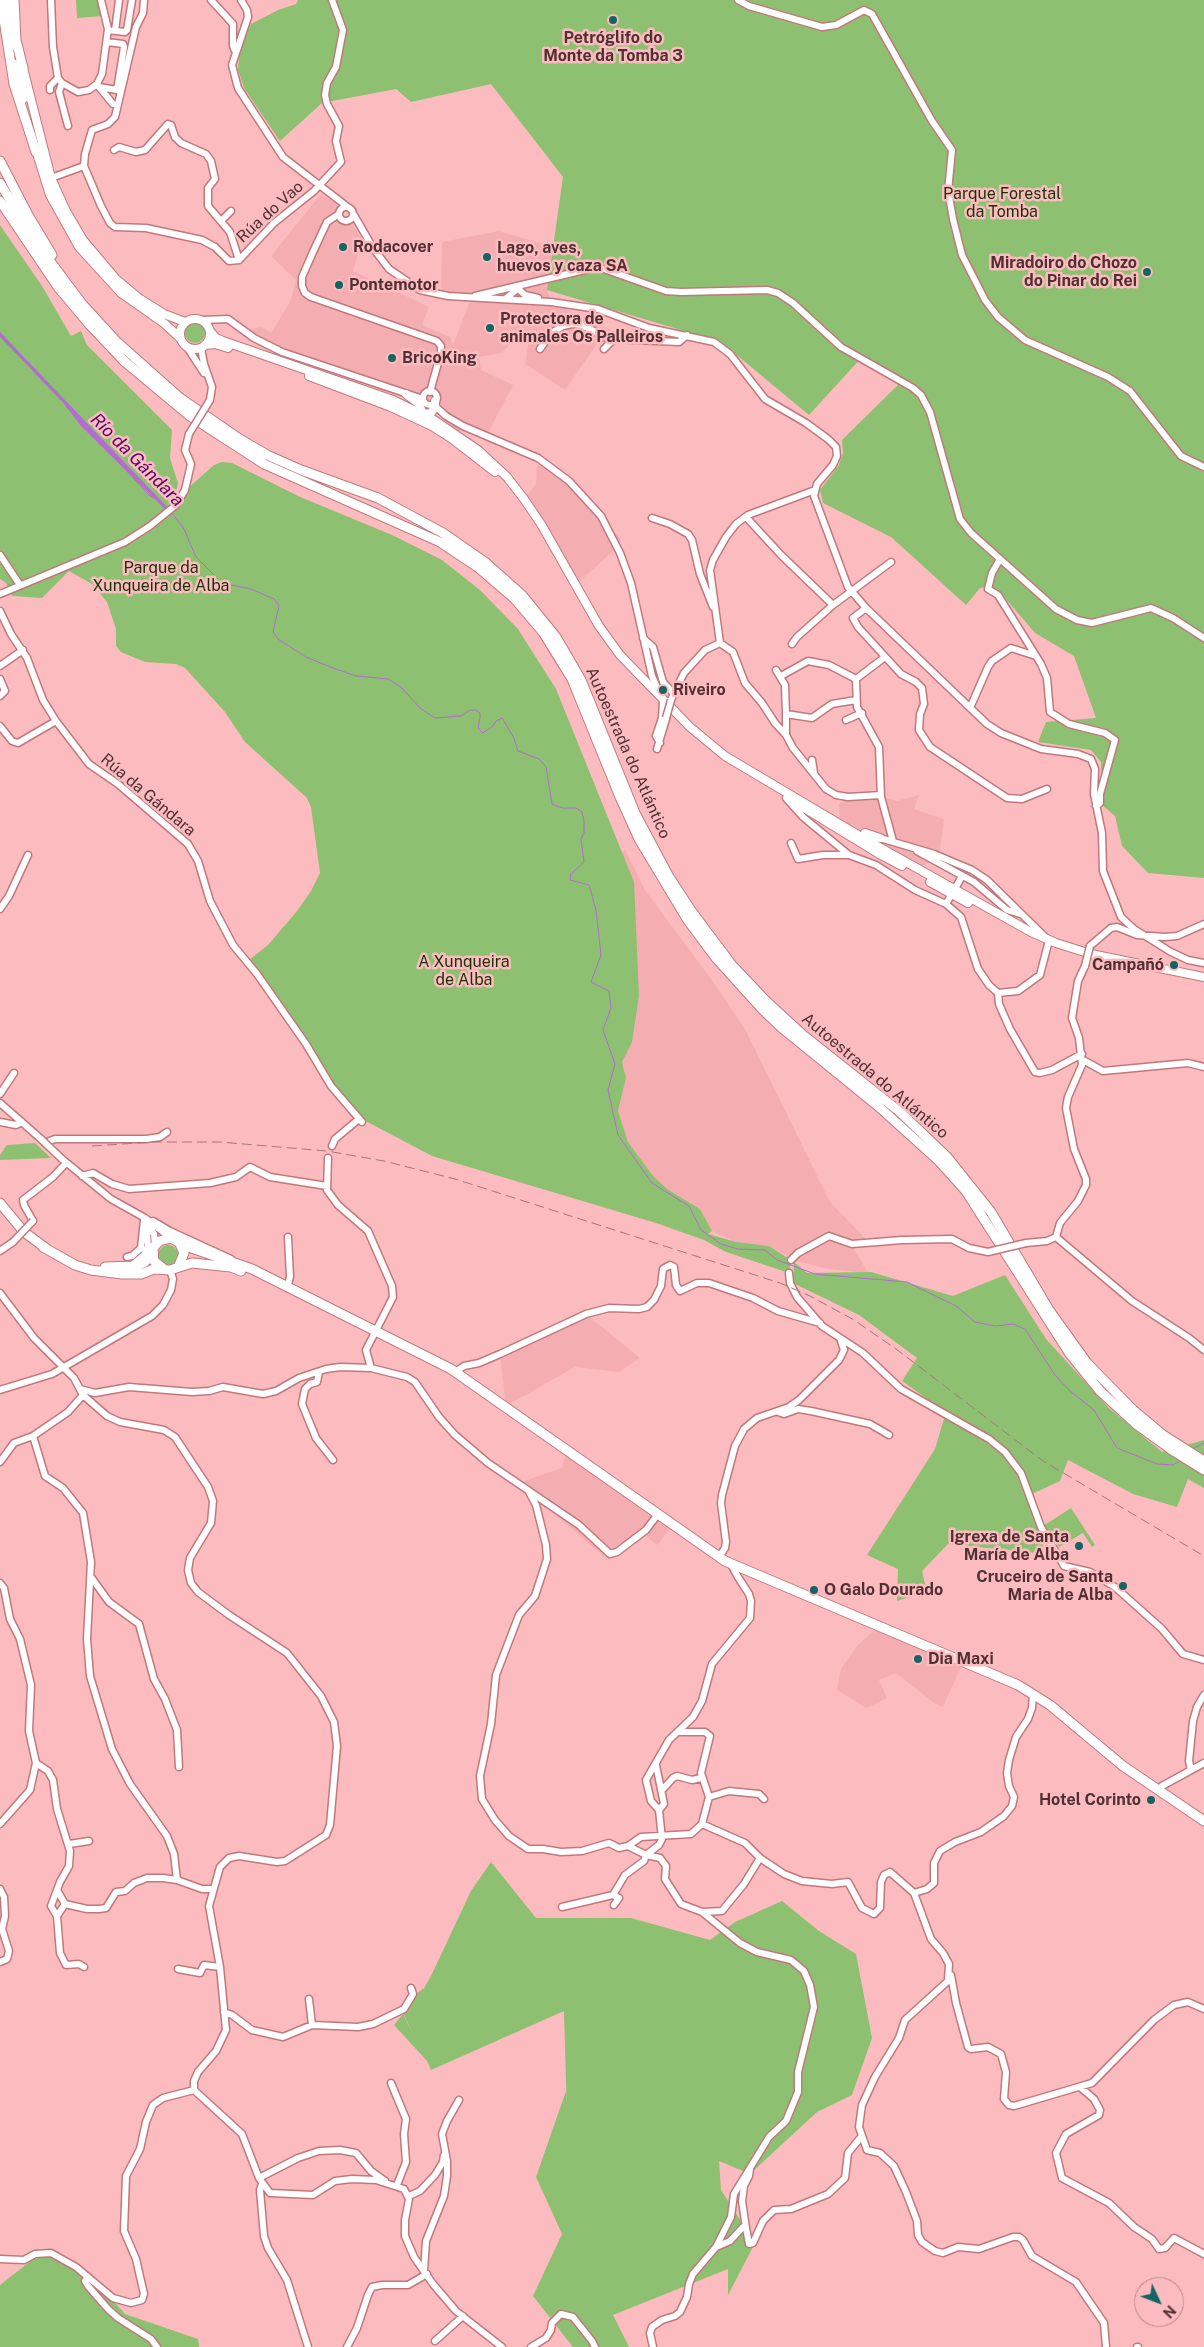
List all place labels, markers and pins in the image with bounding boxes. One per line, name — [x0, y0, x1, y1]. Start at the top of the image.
marker: Petróglifo do Monte da Tomba 3 — [607, 14, 619, 26]
place label: Petróglifo do Monte da Tomba 3 — [543, 28, 683, 66]
place label: Rodacover — [353, 237, 433, 257]
place label: Lago, aves, huevos y caza SA — [497, 238, 628, 276]
marker: Rodacover — [337, 241, 349, 253]
marker: Lago, aves, huevos y caza SA — [481, 251, 493, 263]
place label: Miradoiro do Chozo do Pinar do Rei — [990, 253, 1137, 291]
marker: Miradoiro do Chozo do Pinar do Rei — [1141, 266, 1153, 278]
place label: Pontemotor — [349, 275, 439, 295]
marker: Pontemotor — [333, 279, 345, 291]
place label: Protectora de animales Os Palleiros — [500, 309, 663, 347]
marker: Protectora de animales Os Palleiros — [484, 322, 496, 334]
place label: BricoKing — [402, 348, 477, 368]
marker: BricoKing — [386, 352, 398, 364]
place label: Riveiro — [673, 680, 726, 700]
marker: Riveiro — [657, 684, 669, 696]
place label: Campañó — [1092, 955, 1164, 975]
marker: Campañó — [1168, 959, 1180, 971]
place label: Igrexa de Santa María de Alba — [950, 1527, 1069, 1565]
marker: Igrexa de Santa María de Alba — [1073, 1540, 1085, 1552]
place label: Cruceiro de Santa Maria de Alba — [976, 1567, 1113, 1605]
place label: O Galo Dourado — [824, 1580, 943, 1600]
marker: Cruceiro de Santa Maria de Alba — [1117, 1580, 1129, 1592]
marker: O Galo Dourado — [808, 1584, 820, 1596]
place label: Dia Maxi — [928, 1649, 994, 1669]
marker: Dia Maxi — [912, 1653, 924, 1665]
place label: Hotel Corinto — [1039, 1790, 1141, 1810]
marker: Hotel Corinto — [1145, 1794, 1157, 1806]

